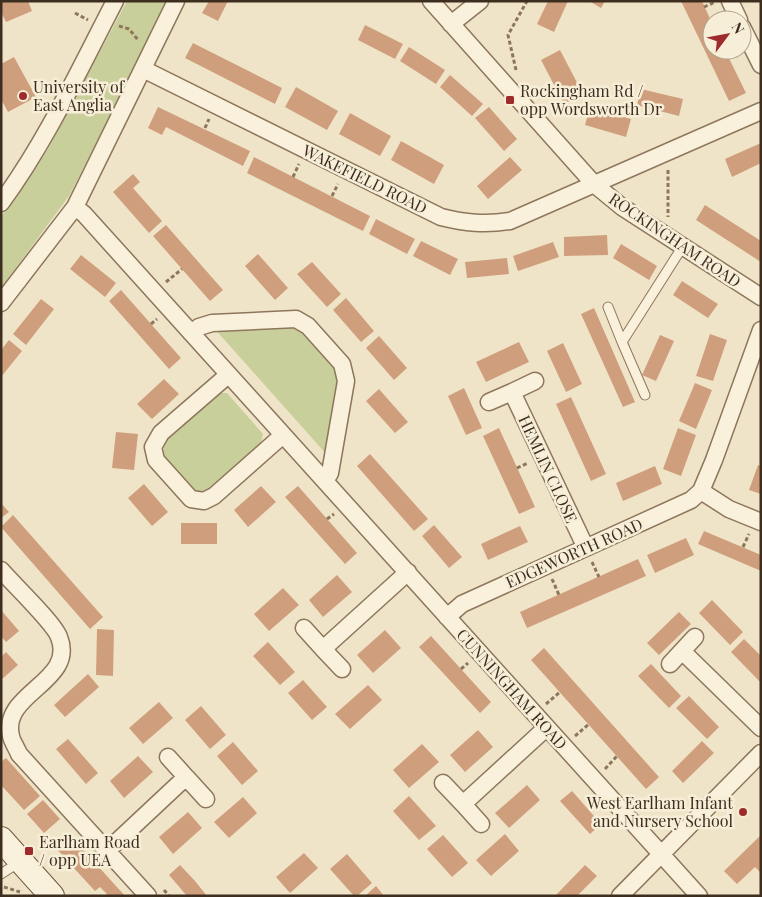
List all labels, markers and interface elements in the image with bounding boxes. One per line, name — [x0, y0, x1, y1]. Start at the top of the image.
north arrow — [702, 10, 752, 60]
text: N — [728, 19, 749, 37]
place label: University of East Anglia — [33, 76, 126, 115]
place label: Rockingham Rd / opp Wordsworth Dr — [520, 80, 662, 119]
marker: University of East Anglia — [17, 90, 29, 102]
marker: Rockingham Rd / opp Wordsworth Dr — [504, 94, 516, 106]
street label: WAKEFIELD ROAD — [299, 139, 431, 218]
street label: ROCKINGHAM ROAD — [605, 188, 745, 292]
street label: HEMLIN CLOSE — [514, 412, 583, 526]
street label: EDGEWORTH ROAD — [502, 513, 646, 592]
street label: CUNNINGHAM ROAD — [453, 624, 572, 753]
place label: West Earlham Infant and Nursery School — [586, 792, 733, 831]
marker: West Earlham Infant and Nursery School — [737, 806, 749, 818]
place label: Earlham Road / opp UEA — [39, 831, 140, 870]
marker: Earlham Road / opp UEA — [23, 845, 35, 857]

